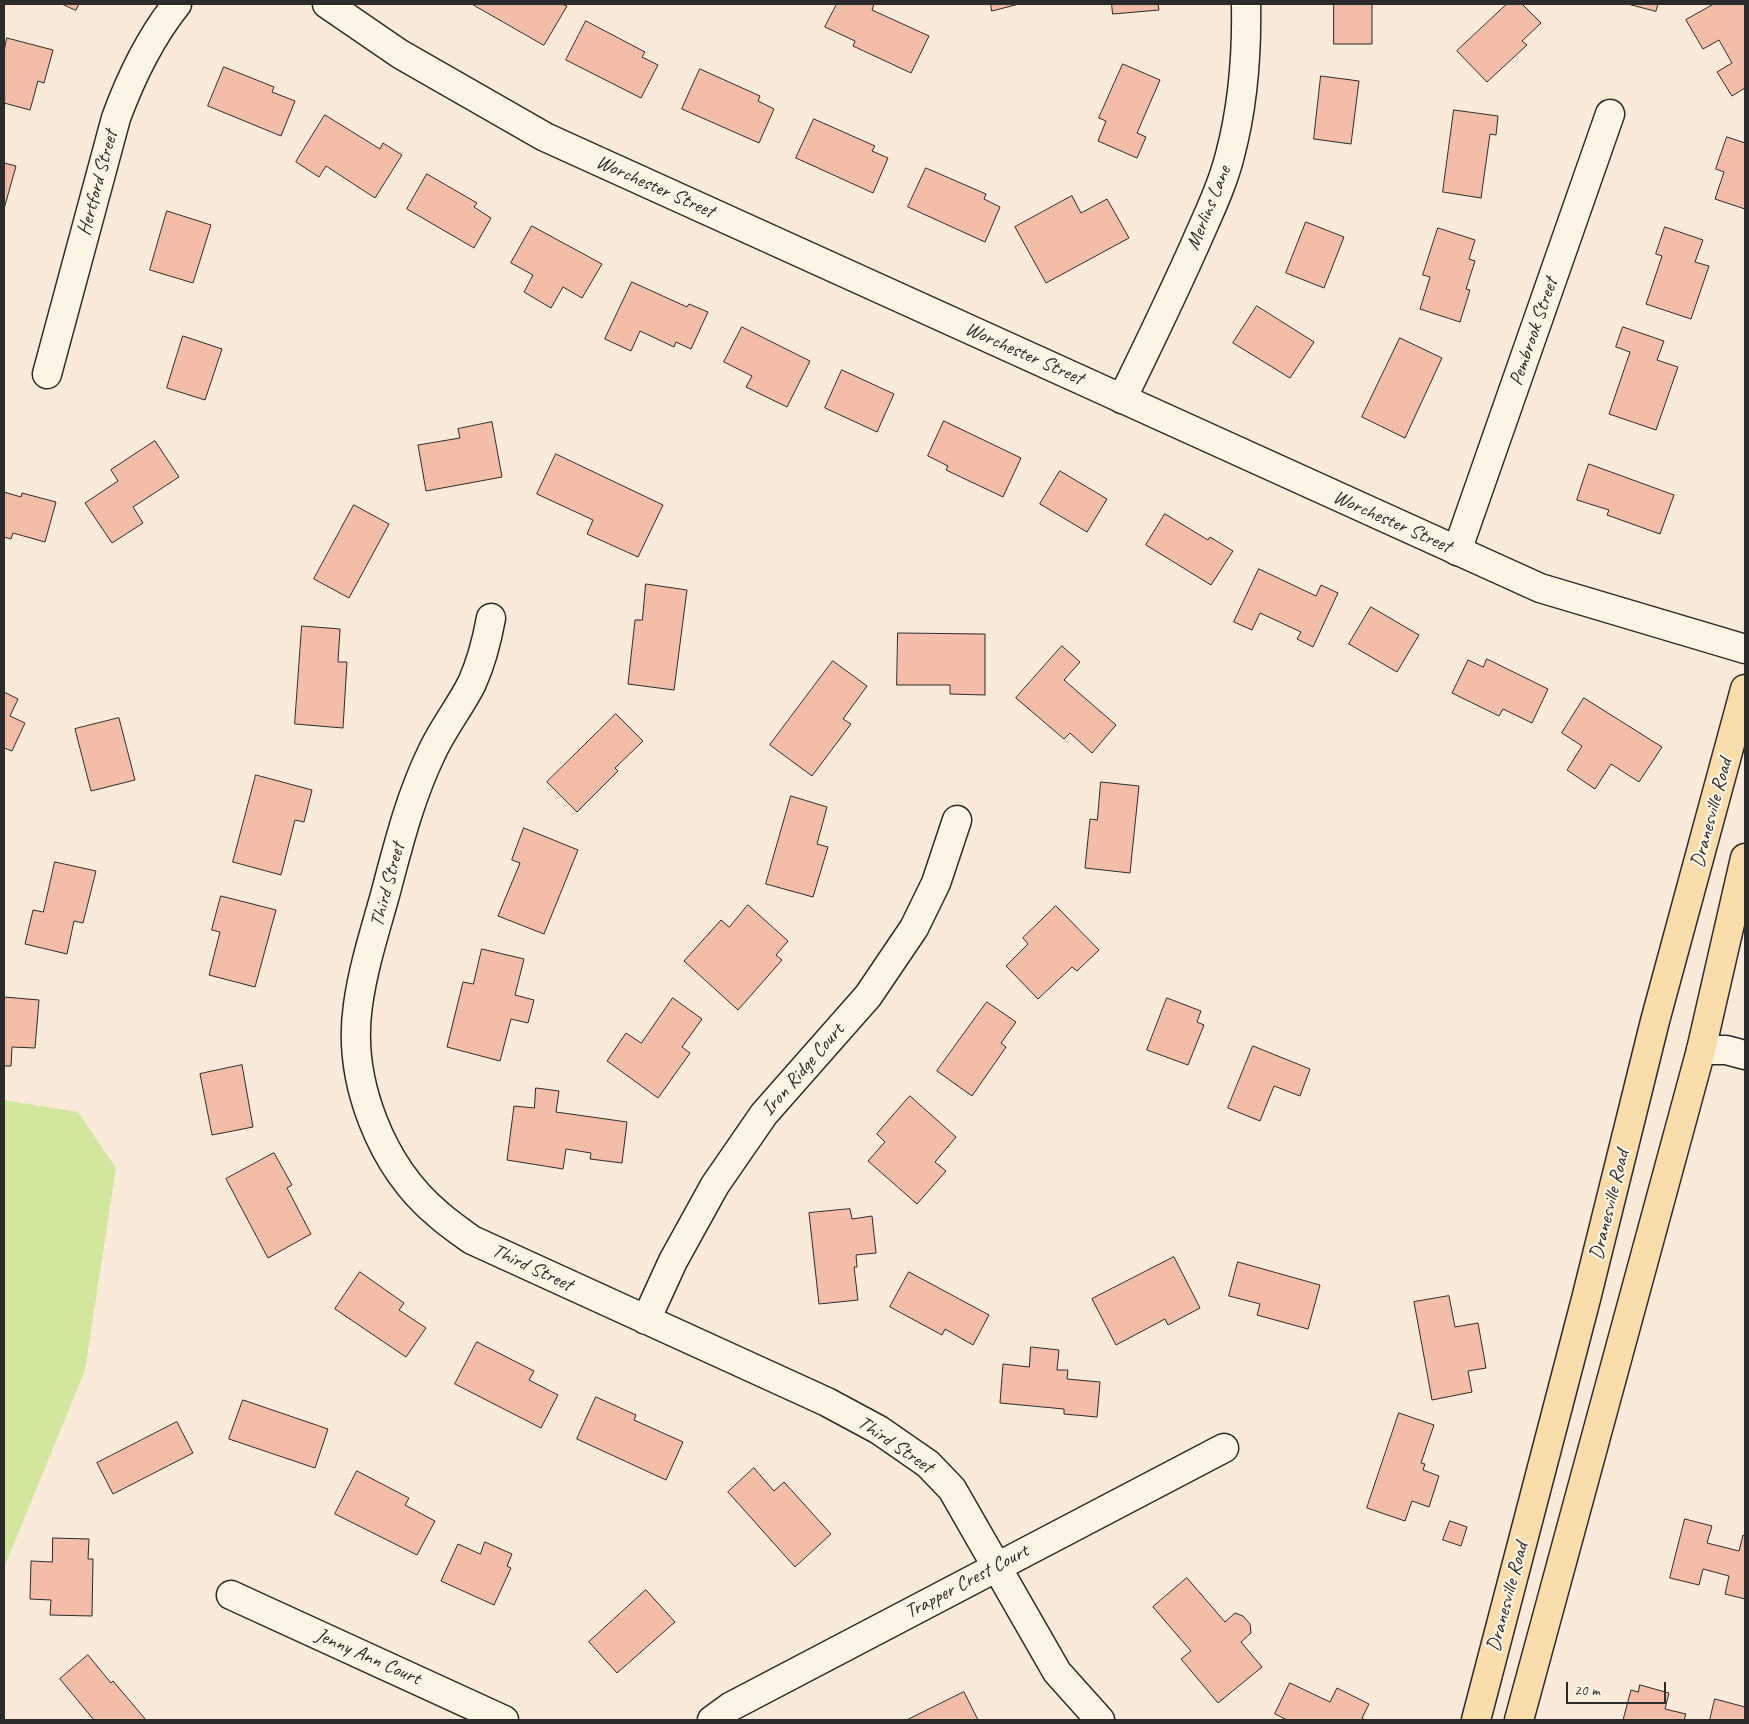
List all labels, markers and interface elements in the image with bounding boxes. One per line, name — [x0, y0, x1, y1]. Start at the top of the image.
street label: Hertford Street — [72, 128, 124, 238]
street label: Worchester Street — [592, 150, 718, 224]
street label: Merlins Lane — [1181, 162, 1237, 254]
street label: Pembrook Street — [1504, 275, 1564, 389]
street label: Worchester Street — [961, 317, 1087, 391]
street label: Worchester Street — [1329, 485, 1455, 559]
street label: Dranesville Road — [1686, 756, 1738, 870]
street label: Third Street — [365, 840, 411, 930]
street label: Iron Ridge Court — [756, 1019, 850, 1121]
street label: Dranesville Road — [1585, 1148, 1635, 1262]
street label: Third Street — [488, 1239, 576, 1297]
street label: Third Street — [853, 1411, 937, 1479]
street label: Trapper Crest Court — [901, 1539, 1033, 1625]
street label: Dranesville Road — [1482, 1540, 1534, 1654]
street label: Jenny Ann Court — [312, 1623, 424, 1691]
scale bar — [1569, 1672, 1669, 1704]
text: 20 m — [1574, 1681, 1600, 1700]

